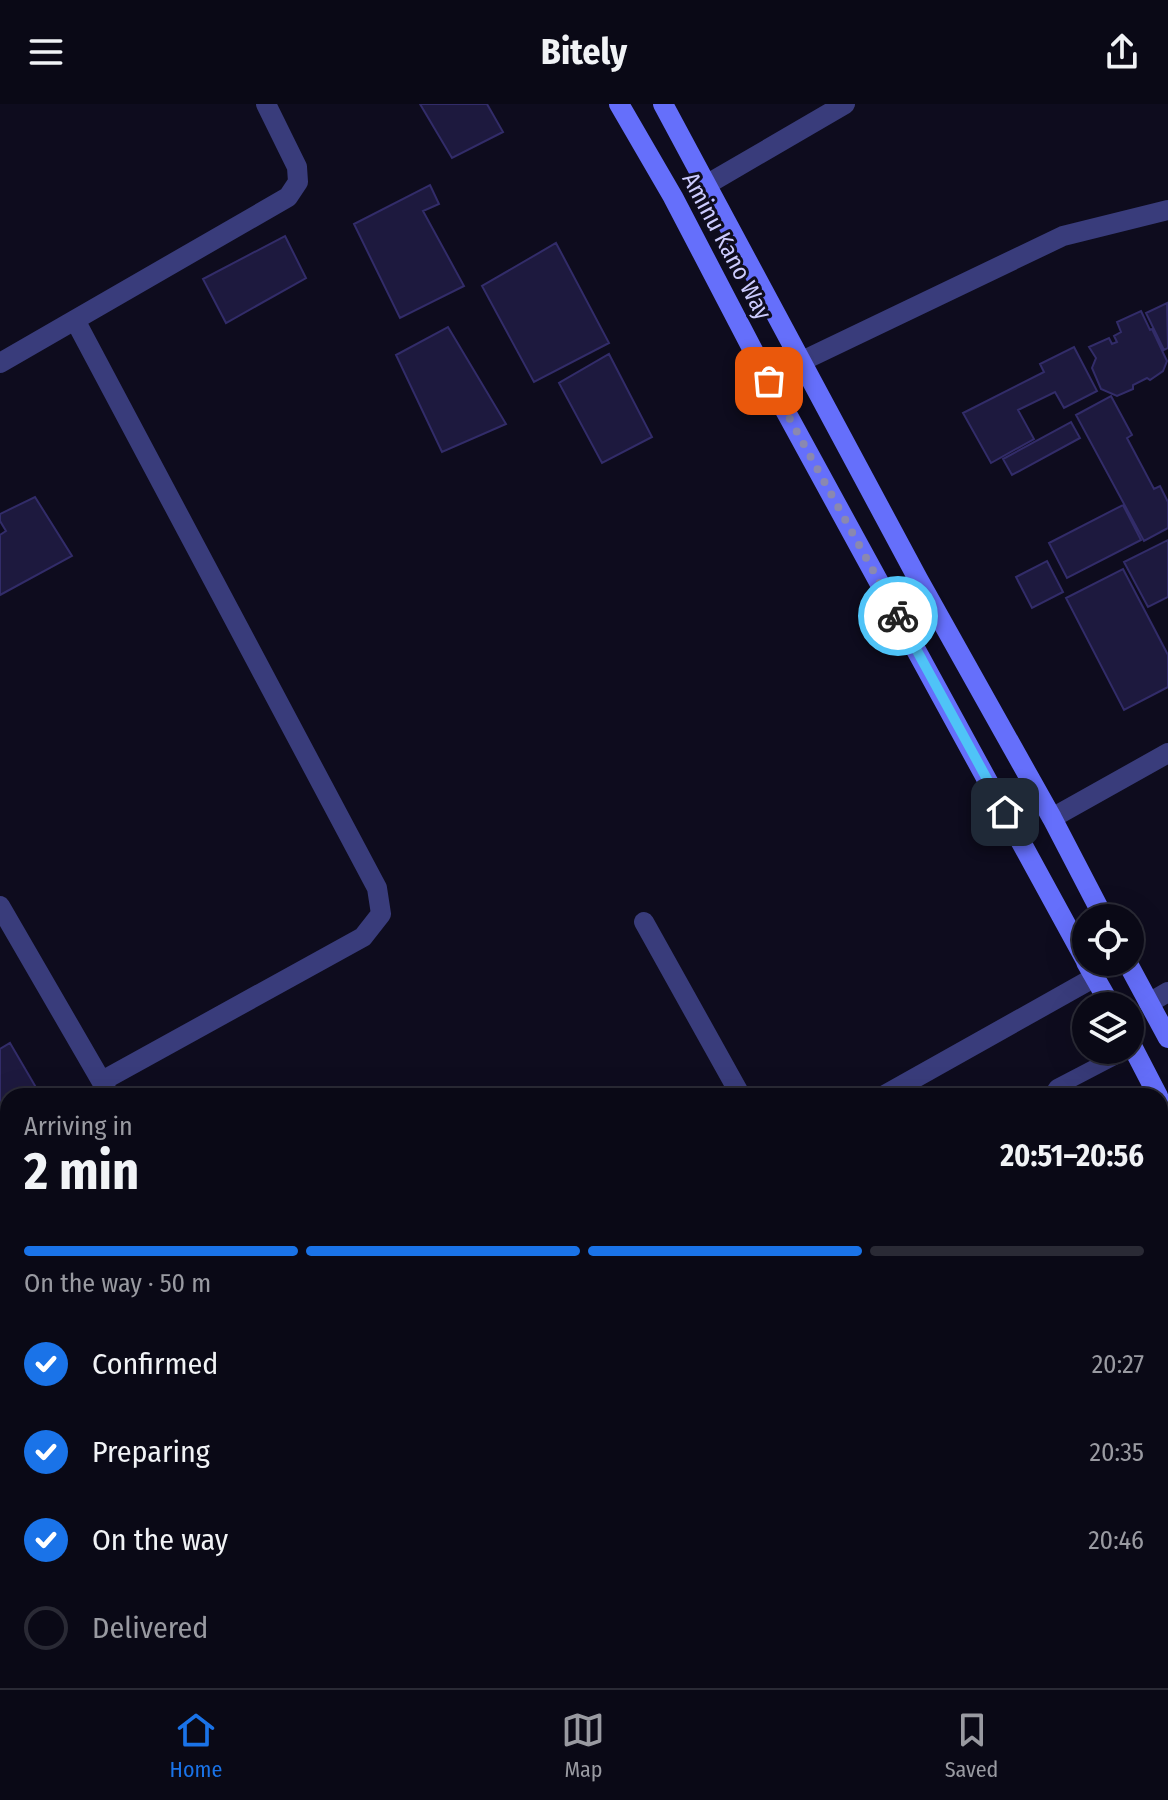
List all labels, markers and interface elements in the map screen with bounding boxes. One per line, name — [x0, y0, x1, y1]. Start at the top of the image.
icon: menu — [24, 30, 68, 74]
text: Bitely — [541, 30, 627, 74]
icon: share — [1100, 30, 1144, 74]
street label: Aminu Kano Way — [676, 168, 778, 325]
pin — [735, 347, 803, 415]
icon: bag — [747, 359, 791, 403]
courier — [858, 576, 938, 656]
icon: bike — [876, 594, 920, 638]
pin — [971, 778, 1039, 846]
icon: home — [983, 790, 1027, 834]
map controls — [1072, 904, 1144, 1064]
button: locate — [1072, 904, 1144, 976]
button: layers — [1072, 992, 1144, 1064]
text: Arriving in — [24, 1111, 133, 1142]
text: 20:51–20:56 — [1000, 1138, 1144, 1174]
text: 2 min — [24, 1140, 139, 1203]
text: On the way · 50 m — [24, 1268, 211, 1299]
icon: check — [24, 1342, 68, 1386]
text: Confirmed — [92, 1346, 218, 1382]
text: 20:27 — [1092, 1349, 1144, 1380]
icon: check — [24, 1430, 68, 1474]
text: Preparing — [92, 1434, 210, 1470]
text: 20:35 — [1090, 1437, 1144, 1468]
icon: check — [24, 1518, 68, 1562]
text: On the way — [92, 1522, 228, 1558]
text: 20:46 — [1088, 1525, 1144, 1556]
text: Delivered — [92, 1610, 208, 1646]
tab: Home — [170, 1708, 222, 1783]
tab: Map — [561, 1708, 605, 1783]
tab: Saved — [945, 1708, 998, 1783]

